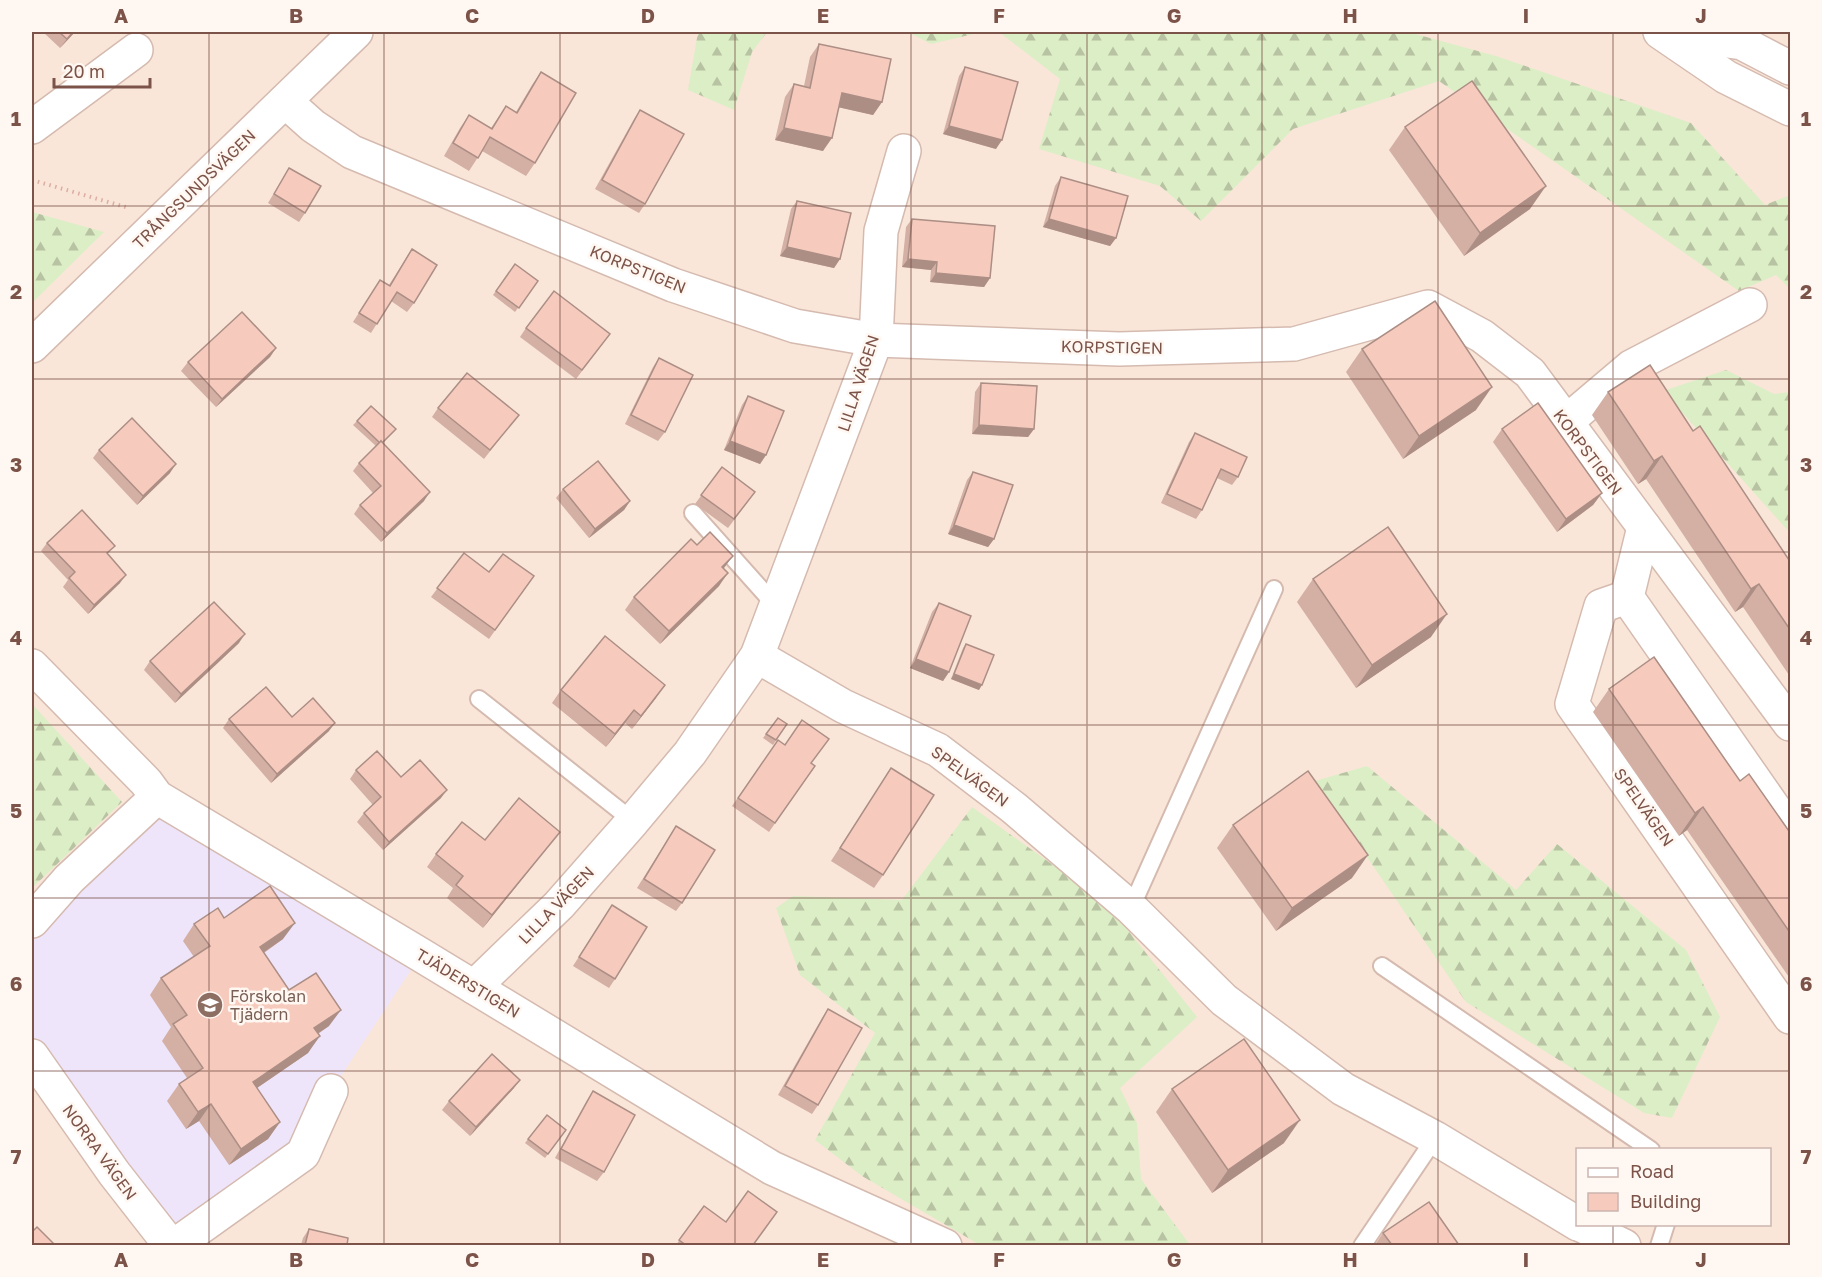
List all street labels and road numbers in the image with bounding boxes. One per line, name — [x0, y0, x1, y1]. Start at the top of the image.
street label: TRÅNGSUNDSVÄGEN — [128, 125, 260, 253]
street label: KORPSTIGEN — [587, 241, 689, 297]
street label: LILLA VÄGEN — [833, 332, 883, 434]
street label: KORPSTIGEN — [1061, 336, 1163, 358]
street label: KORPSTIGEN — [1549, 405, 1627, 499]
street label: SPELVÄGEN — [927, 741, 1013, 811]
street label: SPELVÄGEN — [1610, 764, 1678, 850]
street label: LILLA VÄGEN — [514, 862, 598, 948]
street label: TJÄDERSTIGEN — [412, 944, 524, 1022]
street label: NORRA VÄGEN — [59, 1100, 141, 1204]

